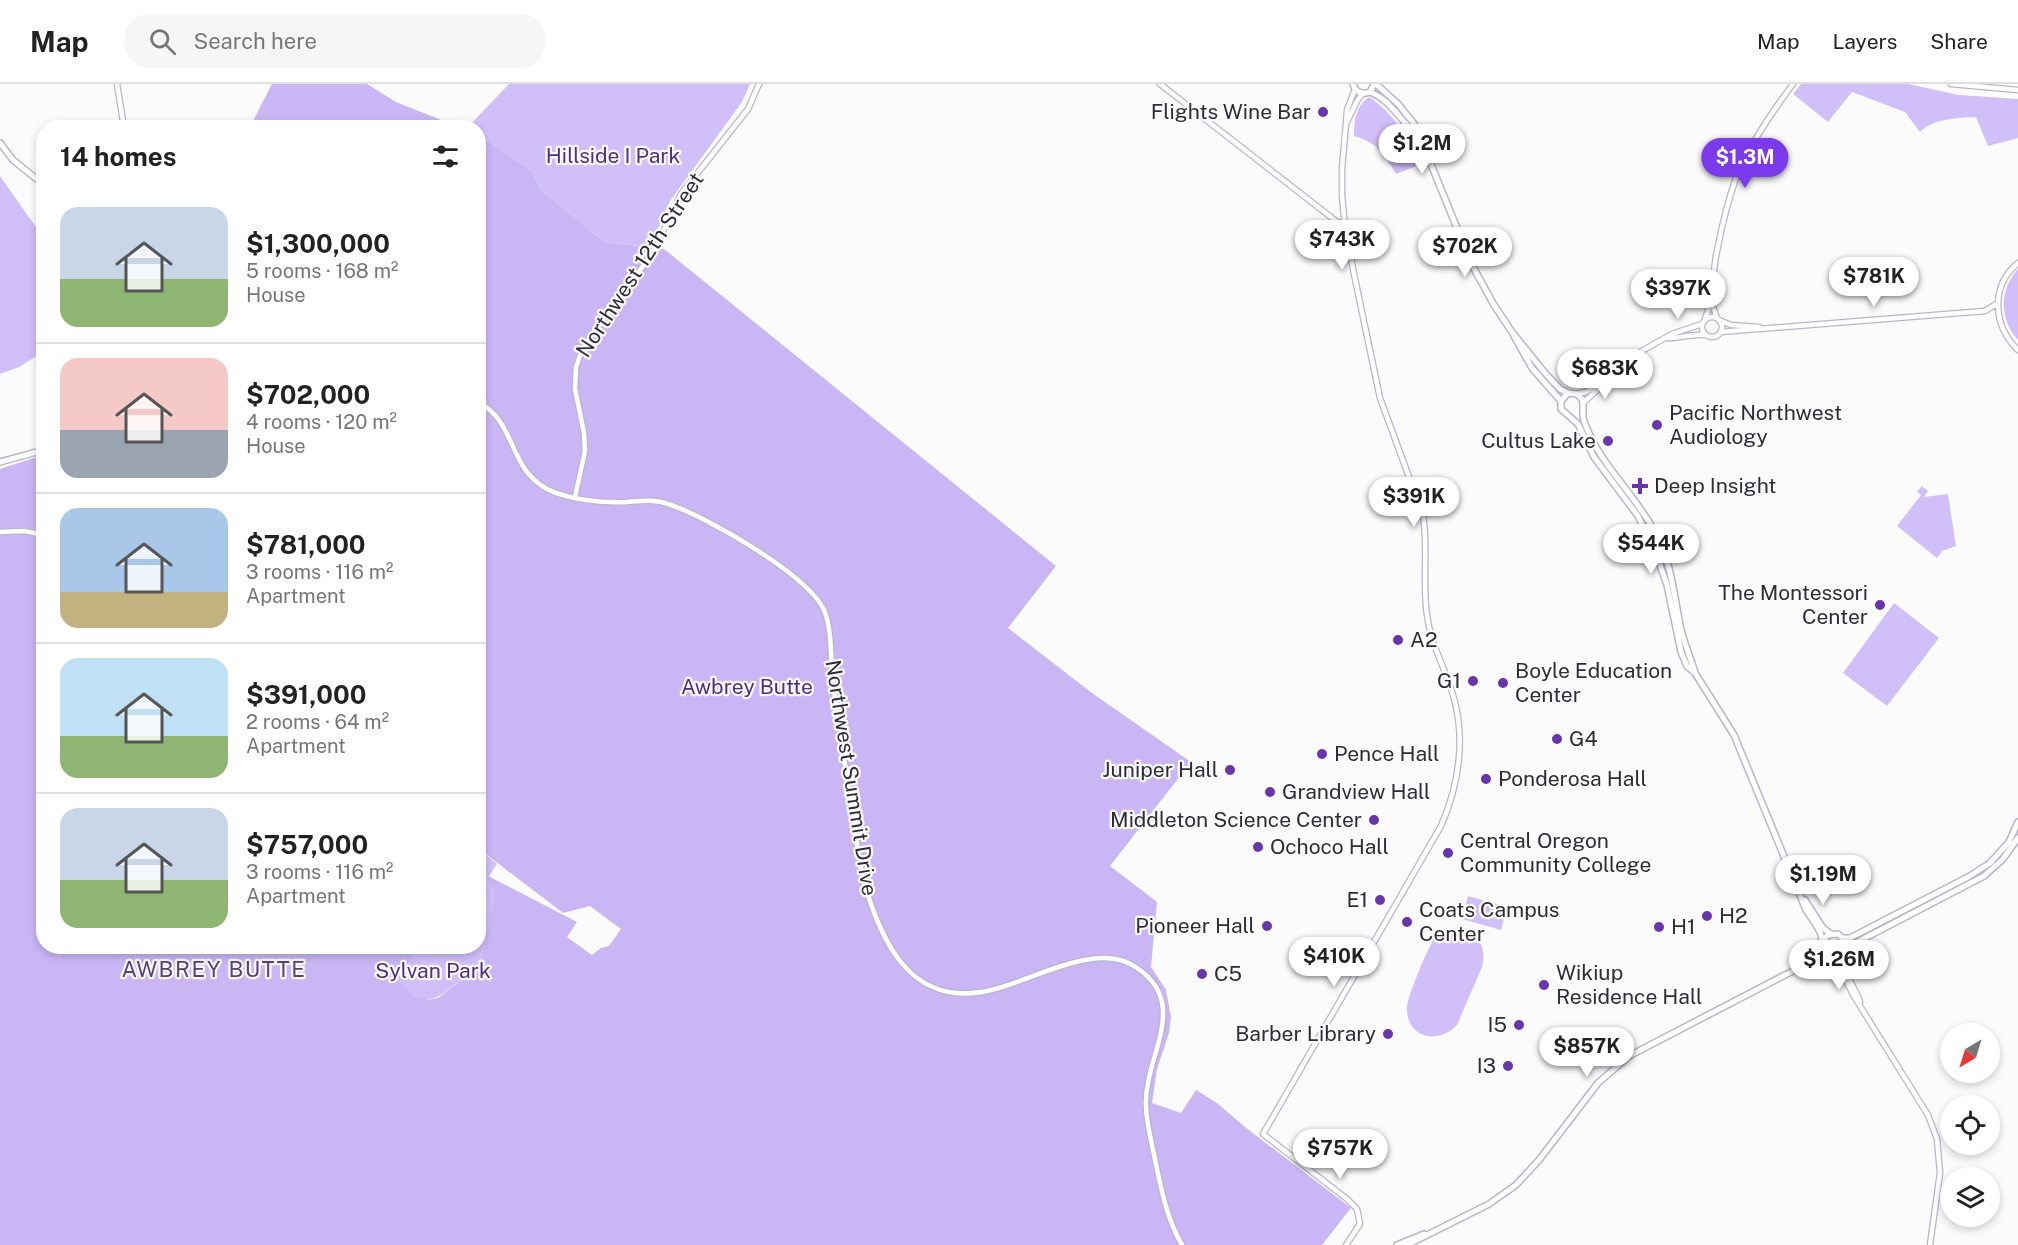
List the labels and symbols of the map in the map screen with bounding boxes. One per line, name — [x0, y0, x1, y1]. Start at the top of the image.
place label: Flights Wine Bar — [1151, 99, 1311, 124]
marker: Flights Wine Bar — [1316, 105, 1330, 119]
pin: $1.2M — [1380, 124, 1464, 175]
pin: $1.3M — [1703, 138, 1787, 189]
park label: Hillside I Park — [546, 143, 680, 168]
street label: Northwest 12th Street — [571, 168, 709, 362]
pin: $743K — [1300, 220, 1384, 271]
pin: $702K — [1423, 227, 1507, 278]
pin: $781K — [1832, 257, 1916, 308]
pin: $397K — [1636, 269, 1720, 320]
pin: $683K — [1563, 349, 1647, 400]
place label: Pacific Northwest Audiology — [1669, 400, 1842, 449]
marker: Pacific Northwest Audiology — [1650, 418, 1664, 432]
place label: Cultus Lake — [1481, 428, 1596, 453]
marker: Cultus Lake — [1601, 434, 1615, 448]
place label: Deep Insight — [1654, 473, 1776, 498]
pin: $391K — [1372, 477, 1456, 528]
marker: Deep Insight — [1631, 477, 1649, 495]
pin: $544K — [1609, 524, 1693, 575]
place label: The Montessori Center — [1718, 580, 1868, 629]
marker: The Montessori Center — [1873, 598, 1887, 612]
place label: A2 — [1410, 627, 1437, 652]
marker: A2 — [1391, 633, 1405, 647]
street label: Northwest Summit Drive — [820, 658, 882, 898]
place label: Boyle Education Center — [1515, 658, 1672, 707]
place label: G1 — [1437, 668, 1461, 693]
park label: Awbrey Butte — [681, 674, 813, 699]
marker: G1 — [1466, 674, 1480, 688]
marker: Boyle Education Center — [1496, 676, 1510, 690]
place label: G4 — [1569, 726, 1598, 751]
marker: G4 — [1550, 732, 1564, 746]
place label: Pence Hall — [1334, 741, 1439, 766]
marker: Pence Hall — [1315, 747, 1329, 761]
place label: Juniper Hall — [1102, 757, 1218, 782]
marker: Juniper Hall — [1223, 763, 1237, 777]
place label: Ponderosa Hall — [1498, 766, 1647, 791]
marker: Ponderosa Hall — [1479, 772, 1493, 786]
place label: Grandview Hall — [1282, 779, 1430, 804]
marker: Grandview Hall — [1263, 785, 1277, 799]
place label: Middleton Science Center — [1110, 807, 1362, 832]
marker: Middleton Science Center — [1367, 813, 1381, 827]
place label: Central Oregon Community College — [1460, 828, 1651, 877]
place label: Ochoco Hall — [1270, 834, 1389, 859]
marker: Ochoco Hall — [1251, 840, 1265, 854]
marker: Central Oregon Community College — [1441, 846, 1455, 860]
pin: $1.19M — [1774, 855, 1872, 906]
place label: E1 — [1346, 887, 1368, 912]
marker: E1 — [1373, 893, 1387, 907]
place label: Coats Campus Center — [1419, 897, 1560, 946]
place label: H2 — [1719, 903, 1748, 928]
marker: H2 — [1700, 909, 1714, 923]
place label: Pioneer Hall — [1135, 913, 1255, 938]
place label: H1 — [1671, 914, 1696, 939]
marker: Coats Campus Center — [1400, 915, 1414, 929]
marker: Pioneer Hall — [1260, 919, 1274, 933]
marker: H1 — [1652, 920, 1666, 934]
pin: $410K — [1292, 937, 1376, 988]
pin: $1.26M — [1790, 940, 1888, 991]
district label: AWBREY BUTTE — [122, 956, 306, 982]
park label: Sylvan Park — [375, 958, 491, 983]
place label: Wikiup Residence Hall — [1556, 960, 1702, 1009]
place label: C5 — [1214, 961, 1242, 986]
marker: C5 — [1195, 967, 1209, 981]
marker: Wikiup Residence Hall — [1537, 978, 1551, 992]
place label: I5 — [1488, 1012, 1507, 1037]
marker: I5 — [1512, 1018, 1526, 1032]
place label: Barber Library — [1235, 1021, 1376, 1046]
north arrow — [1940, 1023, 2000, 1083]
marker: Barber Library — [1381, 1027, 1395, 1041]
pin: $857K — [1545, 1027, 1629, 1078]
place label: I3 — [1477, 1053, 1496, 1078]
marker: I3 — [1501, 1059, 1515, 1073]
pin: $757K — [1298, 1129, 1382, 1180]

